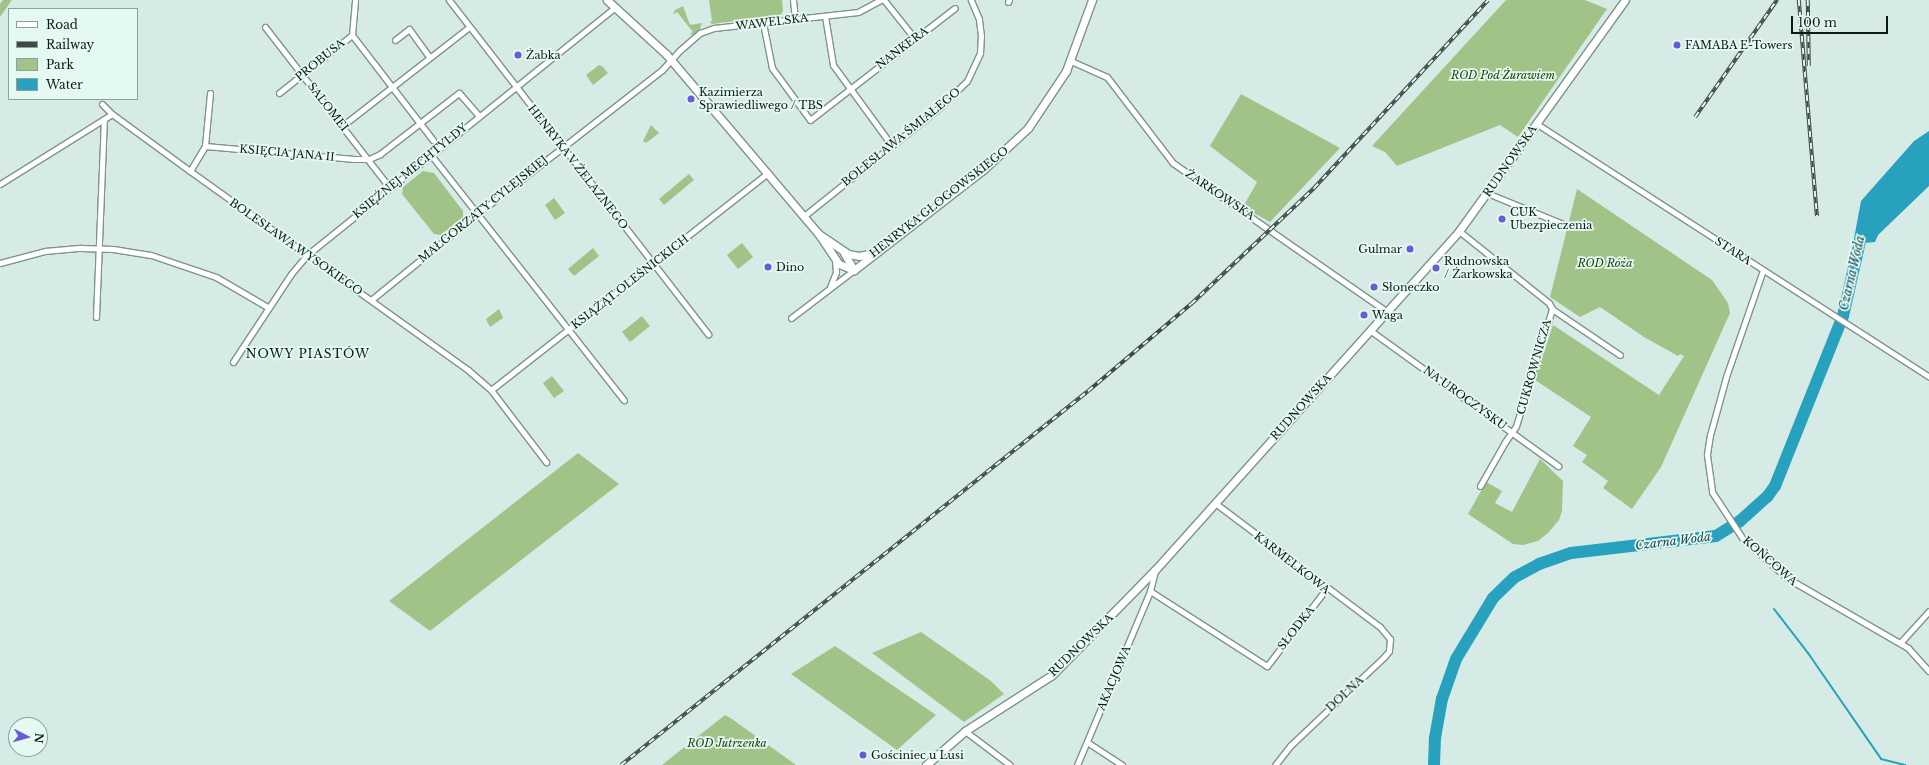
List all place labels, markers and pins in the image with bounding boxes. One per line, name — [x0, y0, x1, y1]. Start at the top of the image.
place label: FAMABA E-Towers — [1685, 38, 1793, 52]
marker: FAMABA E-Towers — [1672, 40, 1682, 50]
place label: Żabka — [526, 48, 561, 62]
marker: Żabka — [513, 50, 523, 60]
place label: Kazimierza Sprawiedliwego / TBS — [699, 86, 824, 112]
marker: Kazimierza Sprawiedliwego / TBS — [686, 94, 696, 104]
place label: CUK Ubezpieczenia — [1510, 206, 1592, 232]
marker: CUK Ubezpieczenia — [1497, 214, 1507, 224]
place label: Gulmar — [1358, 242, 1402, 256]
marker: Gulmar — [1405, 244, 1415, 254]
place label: Rudnowska / Żarkowska — [1444, 255, 1513, 281]
place label: Dino — [776, 260, 804, 274]
marker: Dino — [763, 262, 773, 272]
marker: Rudnowska / Żarkowska — [1431, 263, 1441, 273]
place label: Słoneczko — [1382, 280, 1439, 294]
marker: Słoneczko — [1369, 282, 1379, 292]
place label: Waga — [1372, 308, 1403, 322]
marker: Waga — [1359, 310, 1369, 320]
place label: Gościniec u Lusi — [871, 748, 964, 762]
marker: Gościniec u Lusi — [858, 750, 868, 760]

